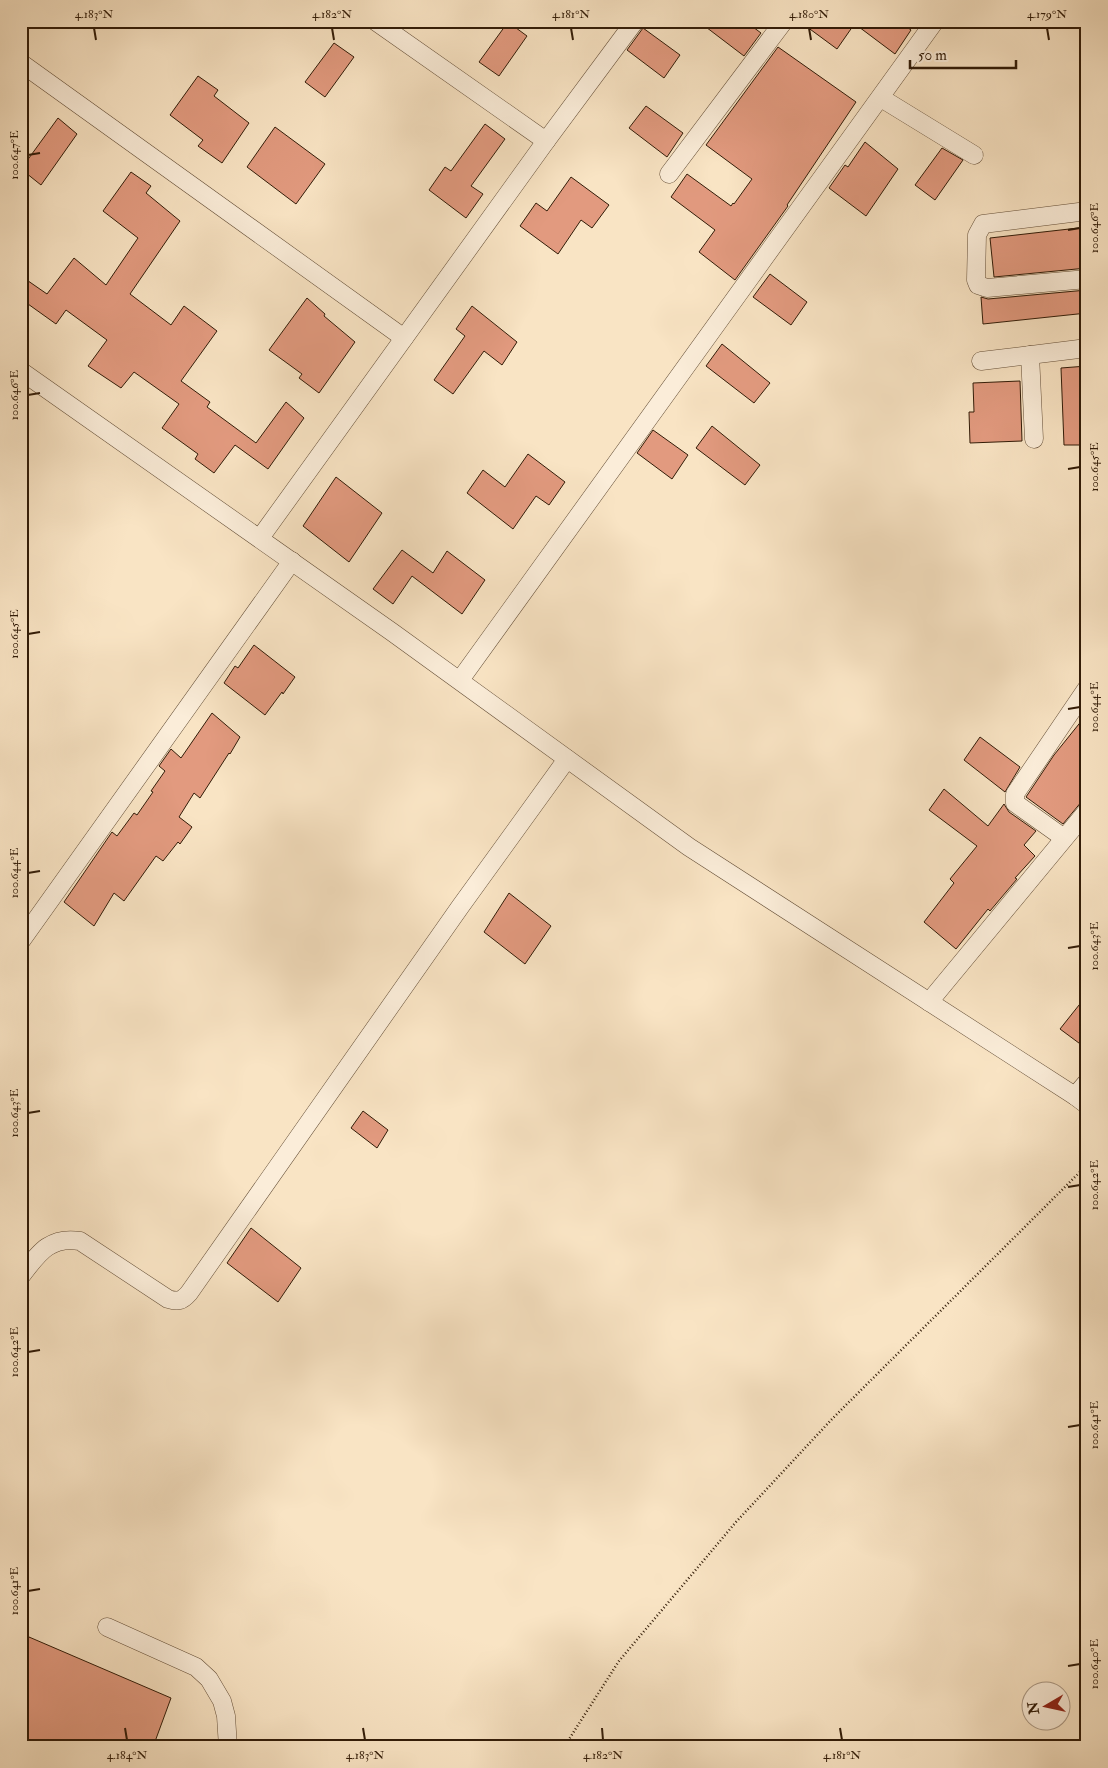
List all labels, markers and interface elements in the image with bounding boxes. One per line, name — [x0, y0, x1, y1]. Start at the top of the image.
text: 4.183°N — [75, 7, 114, 22]
text: 4.182°N — [312, 7, 352, 22]
text: 4.181°N — [552, 7, 590, 22]
text: 4.180°N — [789, 7, 829, 22]
text: 4.179°N — [1027, 7, 1067, 22]
scale bar — [910, 38, 1017, 70]
text: 50 m — [918, 46, 947, 65]
text: 100.647°E — [7, 130, 22, 180]
text: 100.646°E — [1087, 203, 1102, 253]
text: 100.646°E — [7, 370, 22, 420]
text: 100.645°E — [1087, 442, 1102, 492]
text: 100.645°E — [7, 609, 22, 659]
text: 100.644°E — [1087, 681, 1102, 732]
text: 100.644°E — [7, 847, 22, 898]
text: 100.643°E — [1087, 921, 1102, 970]
text: 100.643°E — [7, 1088, 22, 1137]
text: 100.642°E — [1087, 1159, 1102, 1210]
text: 100.642°E — [7, 1326, 22, 1377]
text: 100.641°E — [1087, 1400, 1102, 1449]
text: 100.641°E — [7, 1566, 22, 1615]
text: 100.640°E — [1087, 1638, 1102, 1689]
north arrow — [1020, 1680, 1070, 1730]
text: N — [1024, 1700, 1043, 1716]
text: 4.184°N — [107, 1748, 147, 1763]
text: 4.183°N — [346, 1748, 385, 1763]
text: 4.182°N — [583, 1748, 623, 1763]
text: 4.181°N — [823, 1748, 861, 1763]

